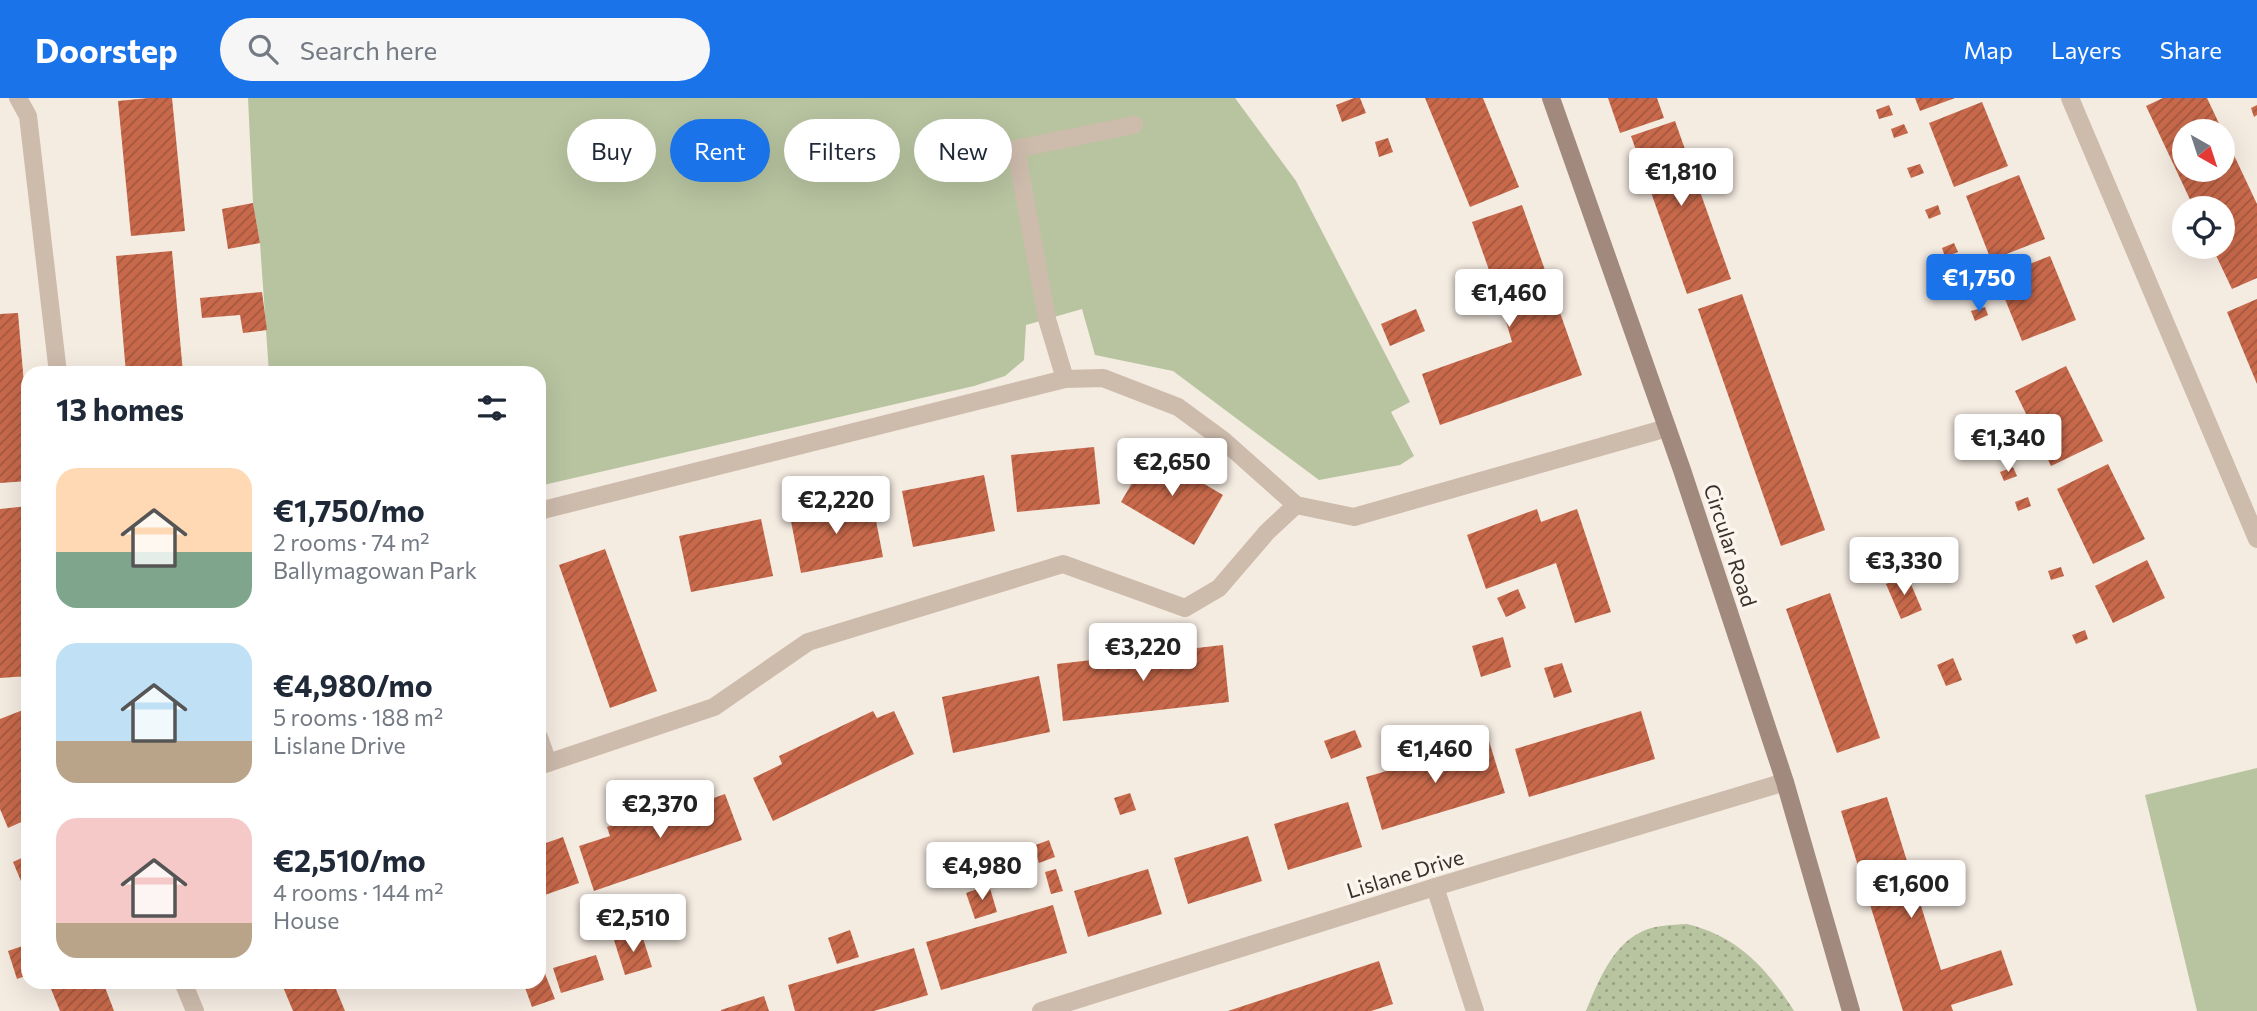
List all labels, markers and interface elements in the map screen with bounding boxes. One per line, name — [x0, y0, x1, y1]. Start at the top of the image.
search box — [220, 18, 710, 81]
text: Doorstep — [35, 29, 178, 70]
icon: search — [244, 30, 282, 68]
text: Search here — [300, 34, 437, 65]
text: Map — [1964, 35, 2013, 64]
text: Layers — [2051, 35, 2122, 64]
text: Share — [2160, 35, 2222, 64]
chip: Buy — [567, 119, 656, 182]
chip: Rent — [670, 119, 770, 182]
chip: Filters — [784, 119, 900, 182]
chip: New — [914, 119, 1012, 182]
north arrow — [2172, 119, 2235, 182]
map controls — [2172, 119, 2235, 259]
pin: €1,810 — [1624, 148, 1738, 208]
text: €1,810 — [1645, 157, 1717, 185]
button: locate — [2172, 196, 2235, 259]
pin: €1,750 — [1922, 254, 2036, 314]
text: €1,750 — [1942, 263, 2016, 291]
pin: €1,460 — [1452, 270, 1566, 329]
text: €1,460 — [1471, 278, 1547, 306]
icon: filters — [473, 389, 511, 427]
text: 13 homes — [56, 390, 184, 427]
pin: €1,340 — [1951, 414, 2065, 474]
text: €1,340 — [1970, 423, 2046, 451]
pin: €2,650 — [1115, 438, 1229, 498]
text: €2,650 — [1133, 447, 1211, 475]
pin: €2,220 — [779, 476, 893, 536]
street label: Circular Road — [1699, 480, 1763, 610]
text: €2,220 — [798, 485, 874, 513]
text: €1,750/mo — [273, 491, 425, 528]
icon: home — [112, 496, 196, 580]
text: 2 rooms · 74 m² — [273, 528, 429, 556]
pin: €3,330 — [1847, 538, 1961, 597]
text: €3,330 — [1866, 546, 1942, 574]
text: Ballymagowan Park — [273, 556, 477, 584]
pin: €3,220 — [1086, 624, 1200, 683]
text: €3,220 — [1105, 632, 1181, 660]
text: €4,980/mo — [273, 666, 433, 703]
icon: home — [112, 671, 196, 755]
text: 5 rooms · 188 m² — [273, 703, 443, 731]
pin: €1,460 — [1378, 726, 1492, 785]
text: Lislane Drive — [273, 731, 406, 759]
text: €1,460 — [1397, 734, 1473, 762]
pin: €2,370 — [603, 780, 717, 840]
text: €2,370 — [622, 789, 698, 817]
text: €2,510/mo — [273, 841, 426, 878]
pin: €4,980 — [925, 842, 1039, 902]
street label: Lislane Drive — [1343, 843, 1467, 903]
icon: home — [112, 846, 196, 930]
text: €4,980 — [942, 851, 1022, 879]
pin: €1,600 — [1854, 860, 1968, 920]
text: €1,600 — [1873, 869, 1949, 897]
text: 4 rooms · 144 m² — [273, 878, 443, 906]
pin: €2,510 — [576, 894, 690, 954]
text: €2,510 — [596, 903, 670, 931]
text: House — [273, 906, 339, 934]

